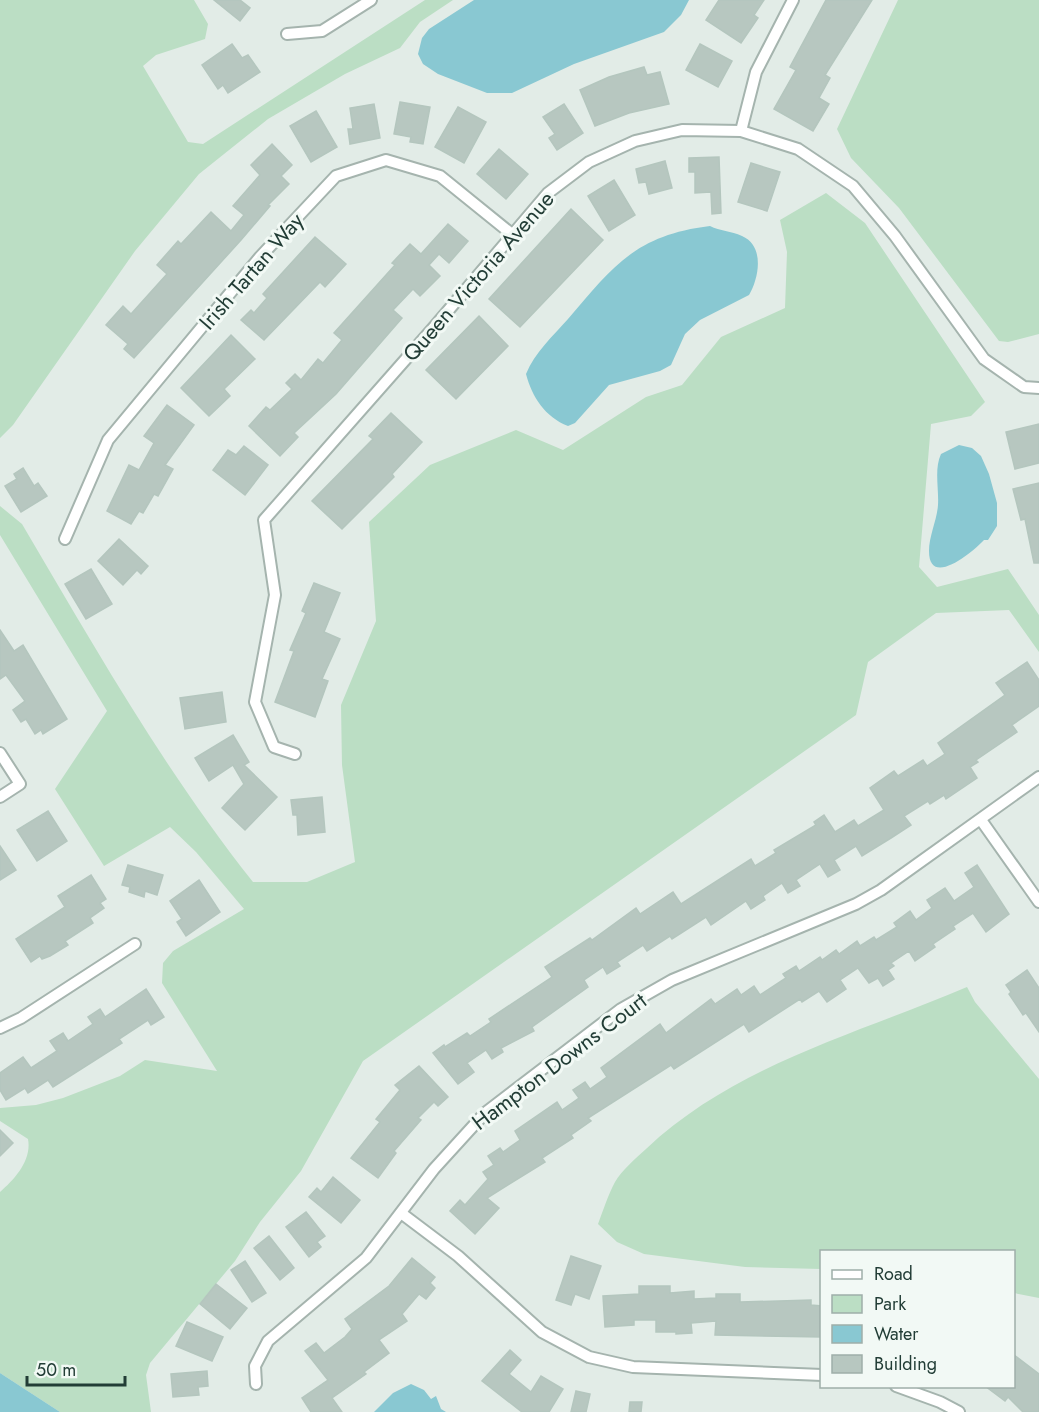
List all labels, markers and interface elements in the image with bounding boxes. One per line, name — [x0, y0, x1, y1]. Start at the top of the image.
street label: Queen Victoria Avenue — [395, 184, 561, 368]
street label: Irish Tartan Way — [191, 205, 311, 336]
street label: Hampton Downs Court — [465, 984, 654, 1137]
legend — [820, 1250, 1015, 1388]
text: Road — [874, 1261, 913, 1287]
text: Park — [874, 1291, 906, 1317]
text: Water — [874, 1321, 919, 1347]
scale bar — [27, 1349, 124, 1387]
text: Building — [874, 1351, 937, 1377]
text: 50 m — [36, 1357, 76, 1383]

